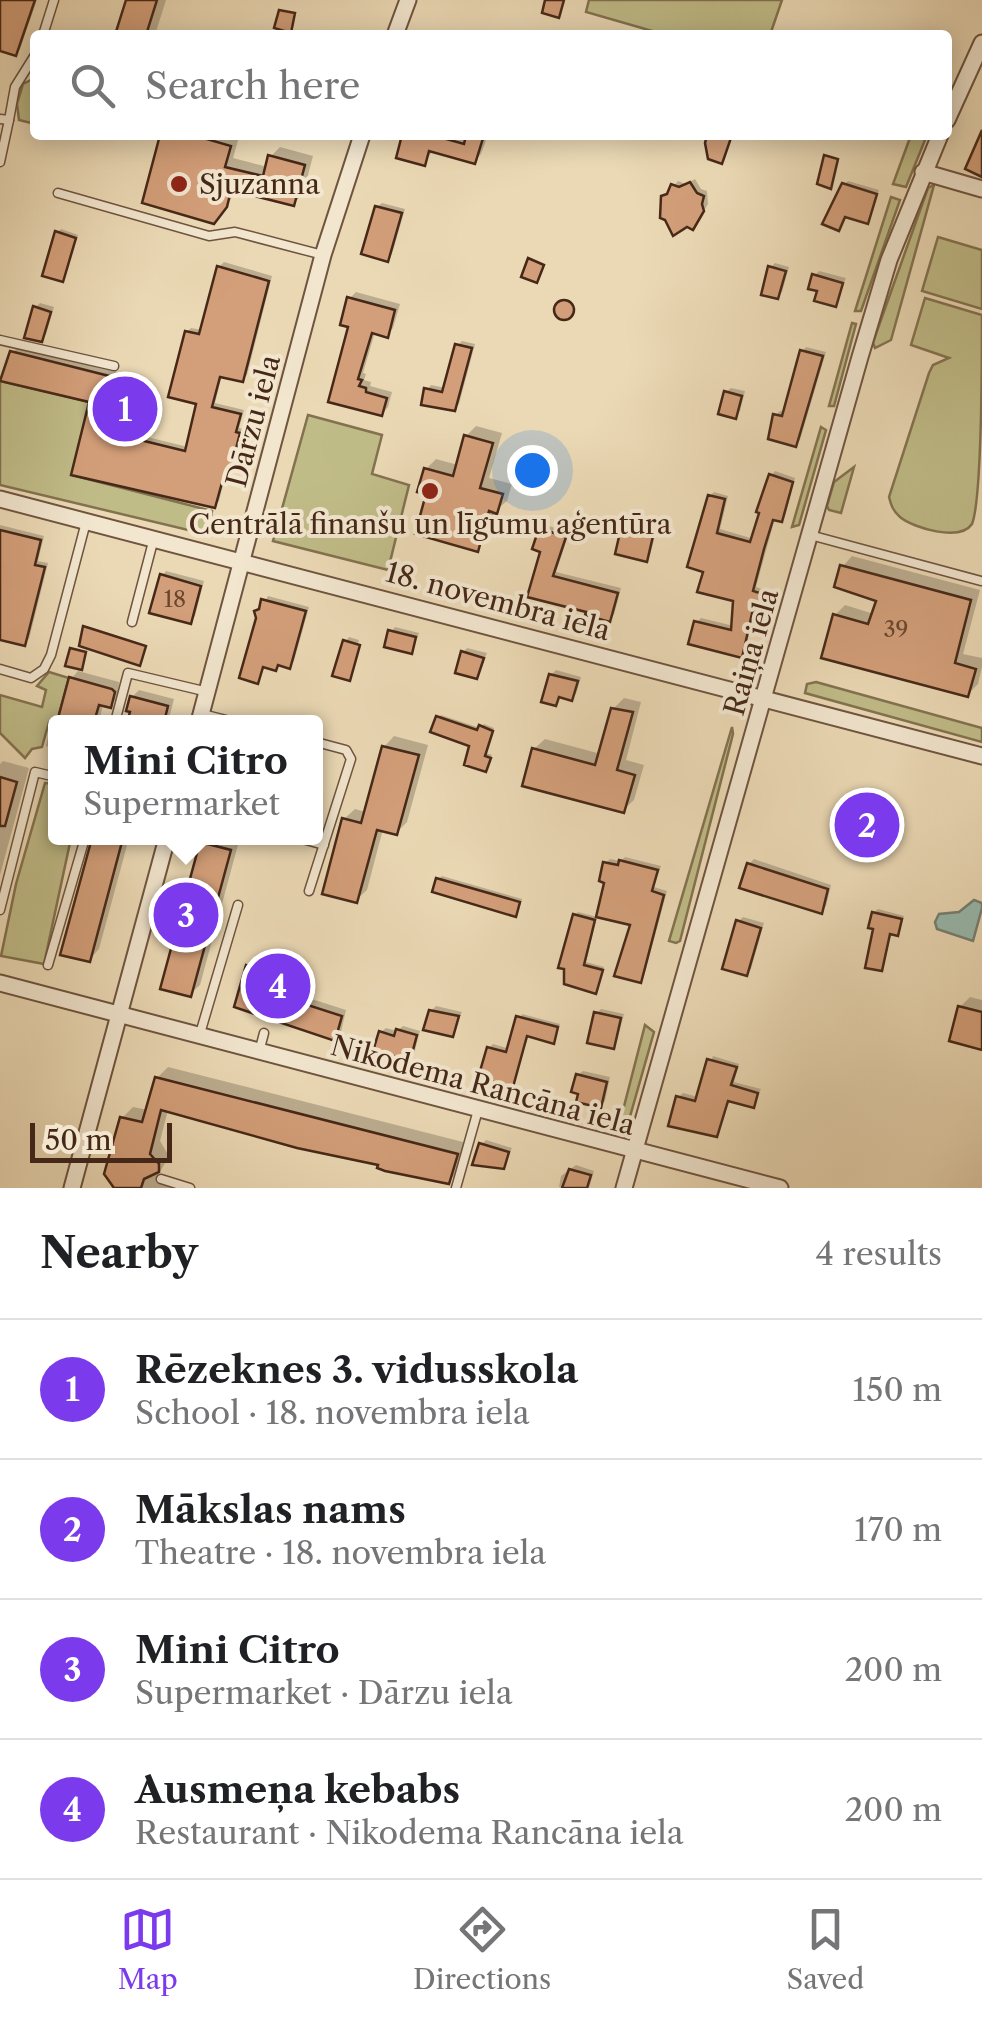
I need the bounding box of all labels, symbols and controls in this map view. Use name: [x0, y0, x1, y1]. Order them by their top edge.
search box: [30, 30, 952, 140]
icon: search: [65, 58, 120, 113]
text: Search here: [145, 62, 360, 109]
place label: Sjuzanna: [199, 167, 320, 201]
marker: Sjuzanna: [168, 173, 190, 195]
street label: Dārzu iela: [219, 351, 287, 491]
pin: 1: [92, 372, 158, 446]
your location: [507, 445, 558, 496]
marker: Centrālā finanšu un līgumu aģentūra: [419, 480, 441, 502]
place label: Centrālā finanšu un līgumu aģentūra: [188, 507, 672, 541]
street label: 18. novembra iela: [382, 555, 614, 647]
street label: Raiņa iela: [717, 584, 785, 719]
house number: 18: [164, 586, 186, 613]
house number: 39: [883, 616, 909, 643]
popup: [48, 715, 323, 845]
text: Mini Citro: [83, 737, 288, 784]
text: Supermarket: [83, 784, 280, 823]
pin: 2: [834, 788, 900, 862]
pin: 3: [154, 878, 218, 952]
pin: 4: [246, 948, 310, 1024]
street label: Nikodema Rancāna iela: [327, 1028, 639, 1142]
scale bar: [30, 1118, 172, 1162]
text: 50 m: [45, 1123, 112, 1157]
text: Nearby: [40, 1227, 198, 1279]
text: 4 results: [816, 1234, 942, 1273]
text: Rēzeknes 3. vidusskola: [135, 1346, 578, 1393]
text: 1: [65, 1370, 80, 1409]
text: 150 m: [853, 1370, 942, 1409]
text: School · 18. novembra iela: [135, 1393, 530, 1432]
text: Mākslas nams: [135, 1486, 406, 1533]
text: 2: [63, 1510, 82, 1549]
text: 170 m: [854, 1510, 942, 1549]
text: Theatre · 18. novembra iela: [135, 1533, 546, 1572]
text: Mini Citro: [135, 1626, 340, 1673]
text: 3: [63, 1650, 82, 1689]
text: 200 m: [845, 1650, 942, 1689]
text: Supermarket · Dārzu iela: [135, 1673, 513, 1712]
text: Ausmeņa kebabs: [135, 1766, 460, 1813]
text: 4: [63, 1790, 82, 1829]
text: 200 m: [845, 1790, 942, 1829]
text: Restaurant · Nikodema Rancāna iela: [135, 1813, 684, 1852]
tab: Map: [118, 1902, 178, 1996]
tab: Directions: [413, 1902, 551, 1996]
tab: Saved: [787, 1902, 864, 1996]

